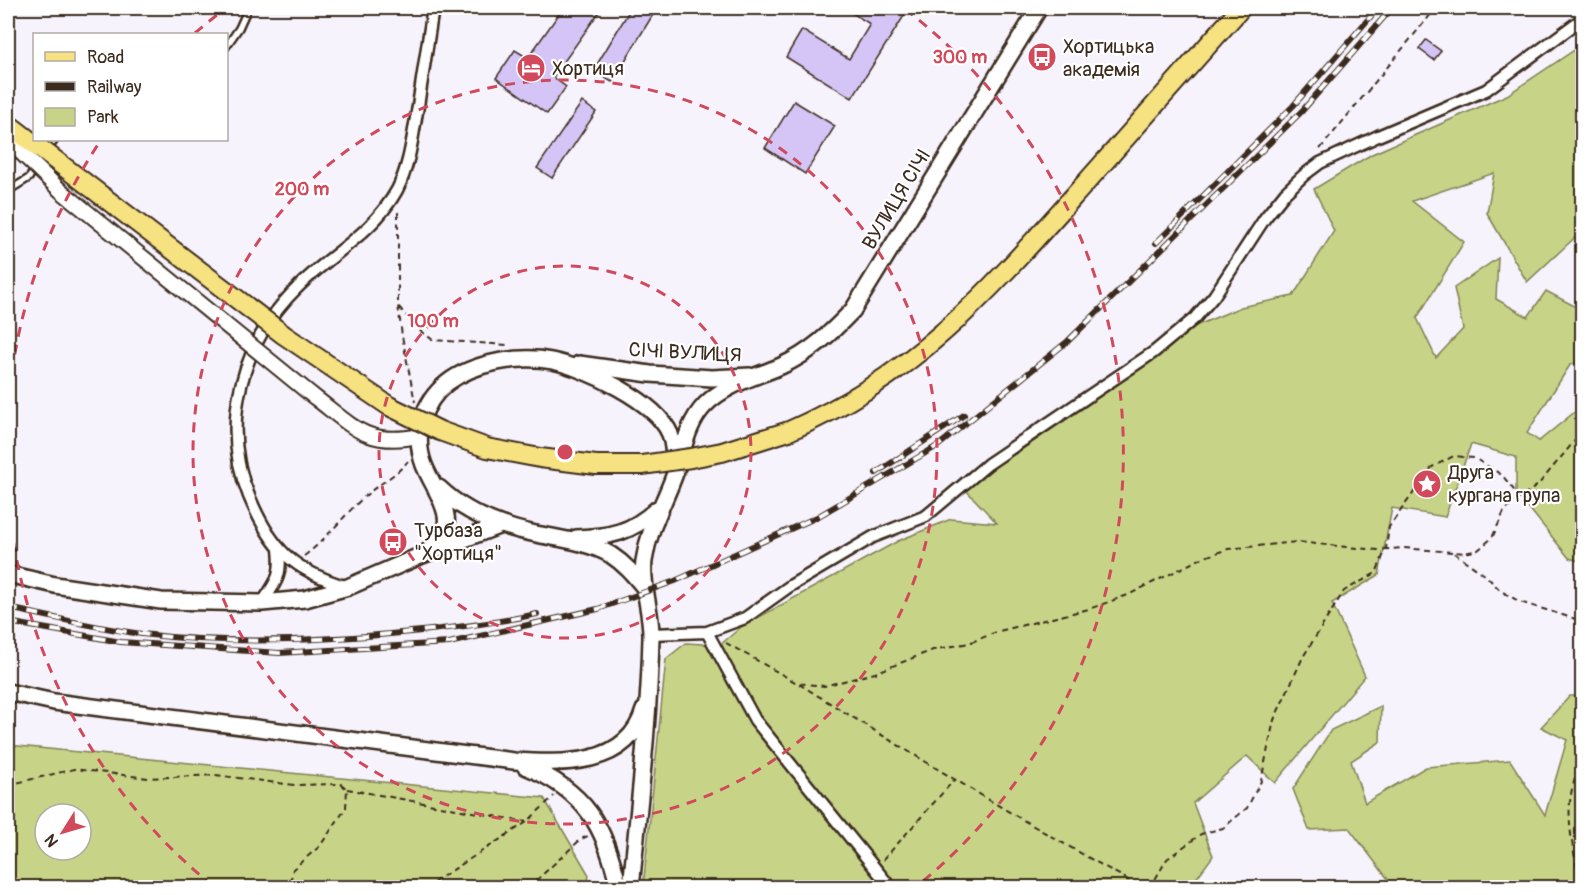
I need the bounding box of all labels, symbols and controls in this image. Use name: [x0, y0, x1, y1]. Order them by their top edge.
legend: [33, 33, 228, 141]
place label: Хортицька академія: [1063, 34, 1154, 82]
bus stop icon: Хортицька академія: [1026, 41, 1058, 73]
text: Road: [87, 46, 124, 69]
text: 300 m: [933, 46, 987, 69]
hotel icon: Хортиця: [515, 52, 547, 84]
place label: Хортиця: [552, 56, 624, 81]
text: Railway: [87, 76, 142, 99]
text: Park: [87, 106, 119, 129]
street label: ВУЛИЦЯ СІЧІ: [857, 144, 936, 254]
text: 200 m: [275, 178, 329, 201]
text: 100 m: [407, 310, 459, 333]
street label: СІЧІ ВУЛИЦЯ: [628, 337, 742, 368]
centre of rings: [555, 442, 575, 462]
place label: Друга кургана група: [1447, 460, 1560, 508]
place icon: Друга кургана група: [1411, 468, 1443, 500]
place label: Турбаза "Хортиця": [414, 518, 502, 566]
bus stop icon: Турбаза "Хортиця": [377, 526, 409, 558]
north arrow: [33, 802, 93, 862]
text: N: [40, 830, 63, 851]

